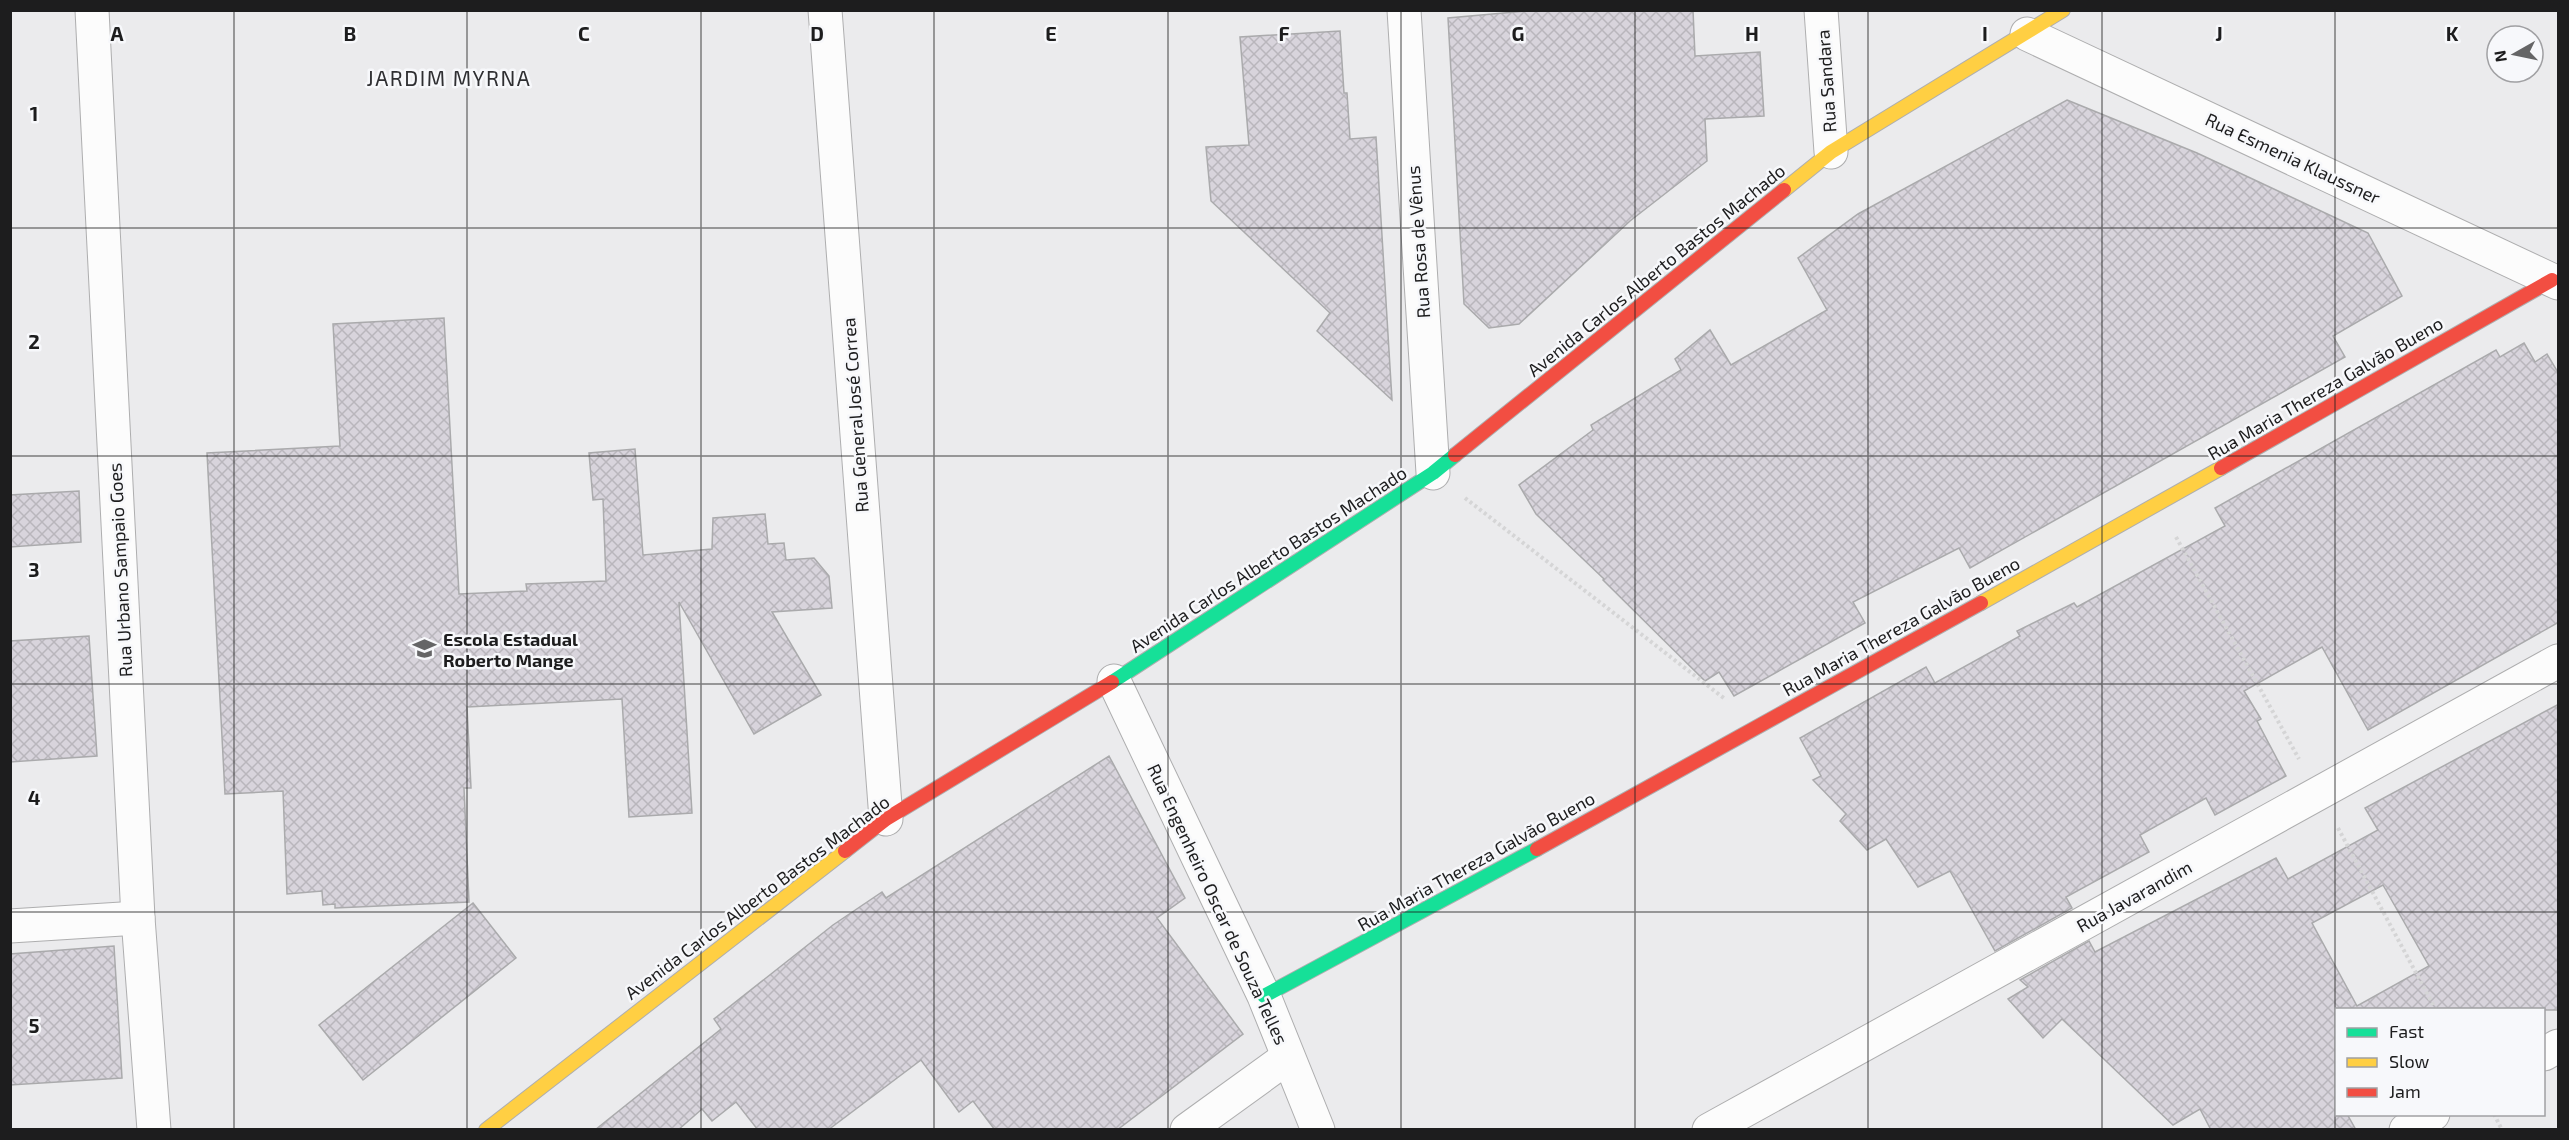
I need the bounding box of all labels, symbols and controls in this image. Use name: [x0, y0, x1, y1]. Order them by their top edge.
text: A: [110, 21, 124, 45]
text: B: [344, 21, 356, 45]
text: C: [578, 21, 590, 45]
text: D: [810, 21, 824, 45]
text: E: [1045, 21, 1057, 45]
text: F: [1278, 21, 1290, 45]
text: G: [1512, 21, 1524, 45]
text: H: [1745, 21, 1759, 45]
text: I: [1982, 21, 1988, 45]
text: J: [2215, 21, 2223, 45]
text: K: [2446, 21, 2459, 45]
north arrow: [2485, 24, 2545, 84]
street label: Rua Sandara: [1811, 29, 1841, 133]
text: N: [2489, 49, 2510, 64]
district label: JARDIM MYRNA: [367, 65, 531, 90]
text: 1: [30, 101, 38, 125]
street label: Rua Esmenia Klaussner: [2202, 108, 2384, 208]
street label: Avenida Carlos Alberto Bastos Machado: [1523, 159, 1789, 381]
street label: Rua Rosa de Vênus: [1402, 165, 1434, 319]
street label: Rua Maria Thereza Galvão Bueno: [2203, 311, 2447, 465]
street label: Rua General José Correa: [837, 317, 873, 513]
text: 2: [28, 329, 40, 353]
street label: Avenida Carlos Alberto Bastos Machado: [1126, 461, 1410, 657]
street label: Rua Urbano Sampaio Goes: [103, 462, 137, 678]
street label: Rua Maria Thereza Galvão Bueno: [1779, 551, 2023, 701]
text: 3: [28, 557, 40, 581]
place label: Escola Estadual Roberto Mange: [443, 628, 578, 671]
school or university icon: Escola Estadual Roberto Mange: [412, 636, 438, 662]
street label: Rua Engenheiro Oscar de Souza Telles: [1143, 760, 1293, 1048]
text: 4: [28, 785, 41, 809]
street label: Rua Maria Thereza Galvão Bueno: [1354, 786, 1598, 936]
street label: Avenida Carlos Alberto Bastos Machado: [620, 790, 894, 1004]
street label: Rua Javarandim: [2073, 855, 2195, 937]
legend: [2335, 1008, 2545, 1116]
text: 5: [28, 1013, 40, 1037]
text: Fast: [2389, 1020, 2424, 1042]
text: Slow: [2389, 1050, 2430, 1072]
text: Jam: [2389, 1080, 2421, 1102]

